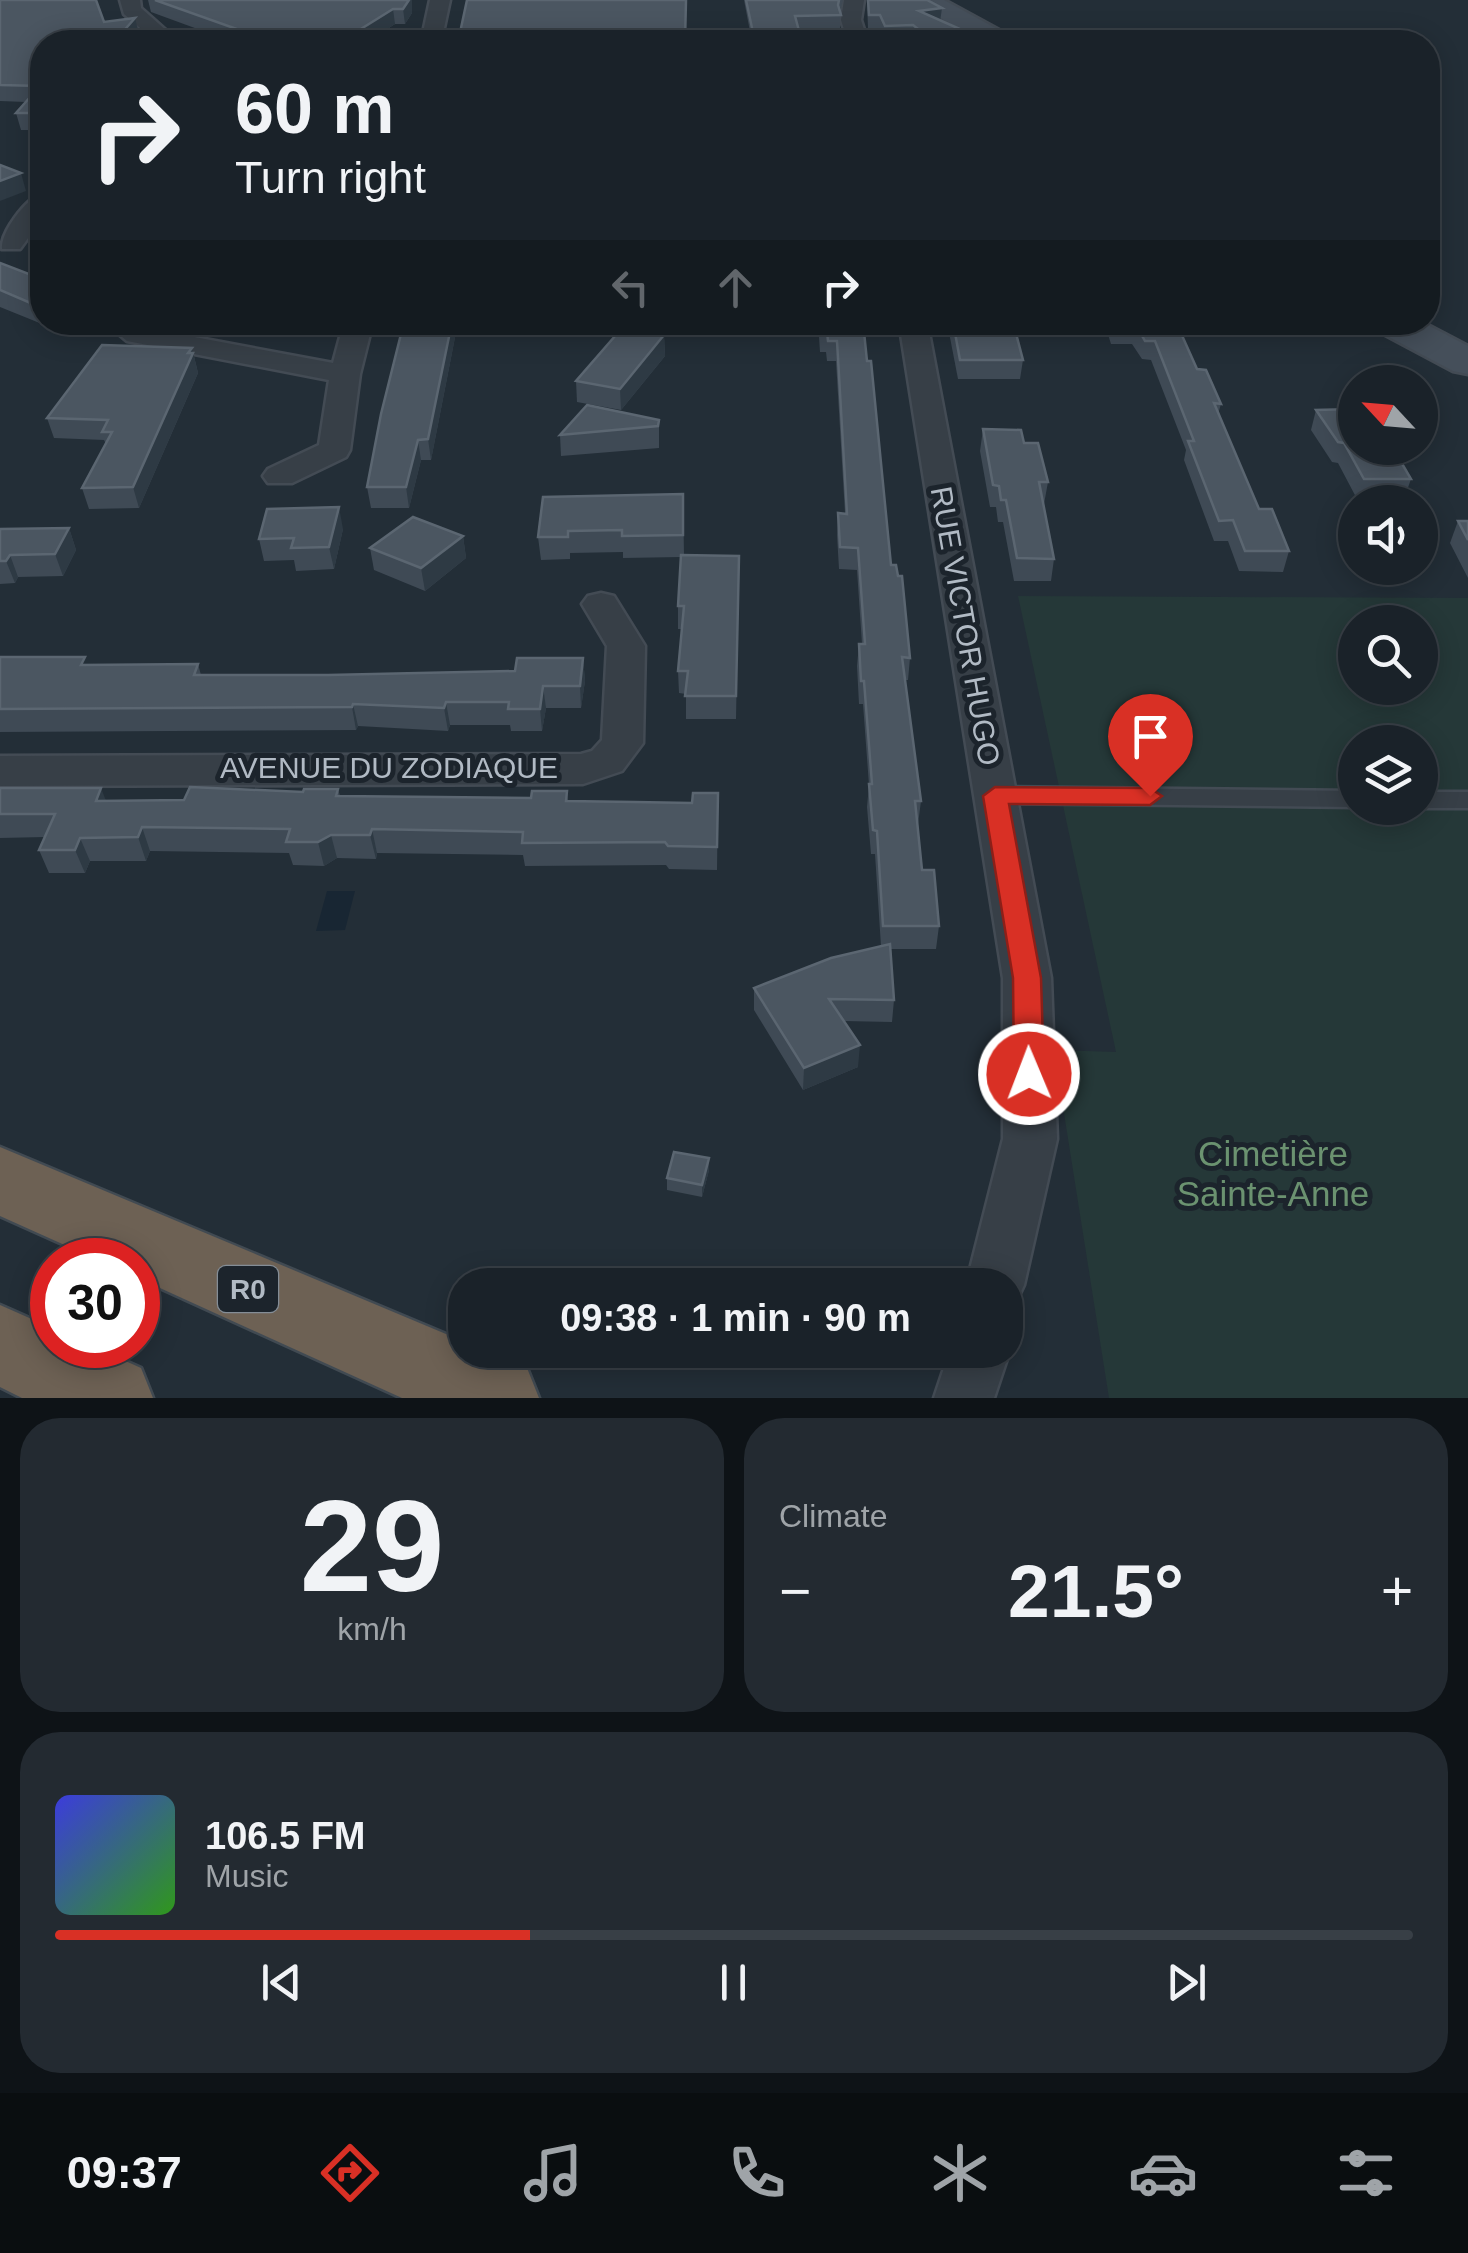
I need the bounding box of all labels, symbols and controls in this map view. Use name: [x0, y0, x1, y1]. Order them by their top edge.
icon: right: [70, 70, 200, 200]
text: 60 m: [235, 70, 395, 148]
text: Turn right: [235, 152, 426, 203]
icon: left: [603, 260, 658, 315]
icon: ahead: [708, 260, 763, 315]
icon: right: [813, 260, 868, 315]
north arrow: [1338, 365, 1438, 465]
map controls: [1338, 365, 1438, 825]
street label: RUE VICTOR HUGO: [925, 484, 1006, 768]
button: sound: [1338, 485, 1438, 585]
button: search: [1338, 605, 1438, 705]
pin: [1108, 694, 1193, 797]
icon: arrive: [1123, 709, 1178, 764]
button: layers: [1338, 725, 1438, 825]
street label: AVENUE DU ZODIAQUE: [220, 751, 558, 784]
position arrow: [977, 1022, 1081, 1126]
park label: Cimetière Sainte-Anne: [1177, 1134, 1369, 1213]
speed limit sign: 30: [30, 1238, 160, 1368]
road number: R0: [218, 1266, 278, 1312]
text: 09:38 · 1 min · 90 m: [560, 1297, 911, 1339]
text: 29: [300, 1473, 444, 1619]
text: Climate: [779, 1498, 887, 1534]
text: 21.5°: [1008, 1549, 1184, 1633]
text: −: [779, 1560, 811, 1622]
text: +: [1381, 1560, 1413, 1622]
text: km/h: [337, 1611, 407, 1647]
text: 106.5 FM: [205, 1815, 366, 1857]
text: Music: [205, 1858, 289, 1894]
icon: previous: [254, 1955, 309, 2010]
icon: pause: [706, 1955, 761, 2010]
icon: next: [1159, 1955, 1214, 2010]
icon: directions: [315, 2138, 385, 2208]
icon: music: [518, 2138, 588, 2208]
icon: phone: [722, 2138, 792, 2208]
icon: climate: [925, 2138, 995, 2208]
icon: car: [1128, 2138, 1198, 2208]
icon: filters: [1331, 2138, 1401, 2208]
text: 09:37: [67, 2147, 182, 2198]

